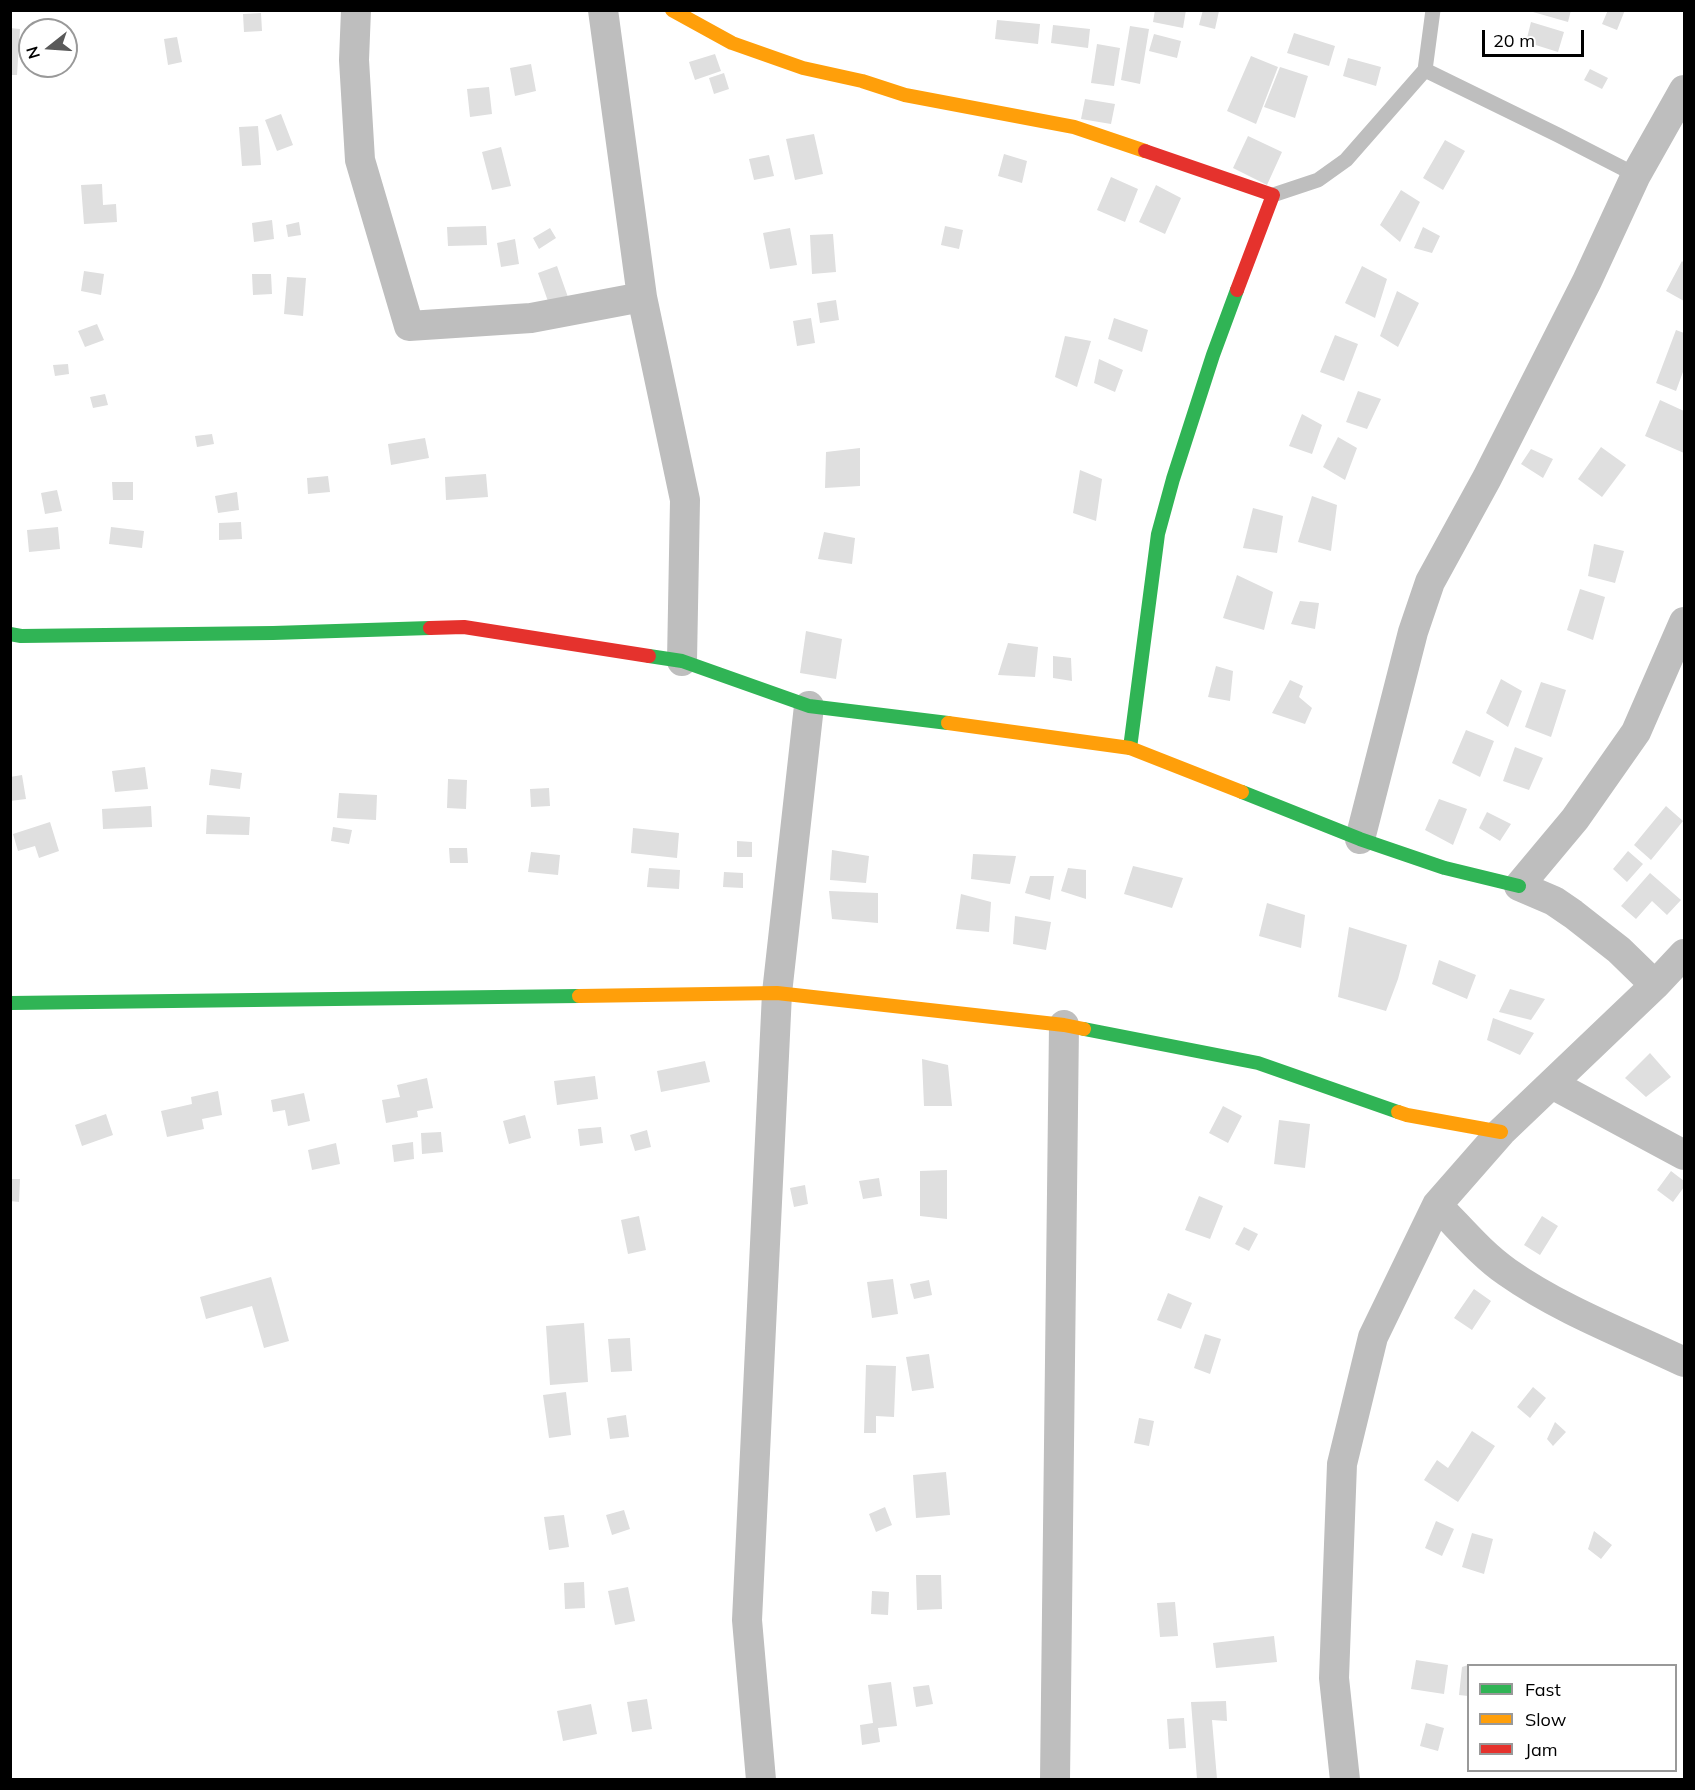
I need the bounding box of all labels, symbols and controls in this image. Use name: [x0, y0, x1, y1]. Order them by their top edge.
north arrow: [18, 18, 78, 78]
scale bar: [1485, 18, 1587, 56]
text: 20 m: [1493, 29, 1535, 52]
text: N: [21, 44, 44, 61]
legend: [1467, 1664, 1677, 1772]
text: Fast: [1525, 1678, 1561, 1701]
text: Slow: [1525, 1708, 1566, 1731]
text: Jam: [1525, 1738, 1558, 1761]

